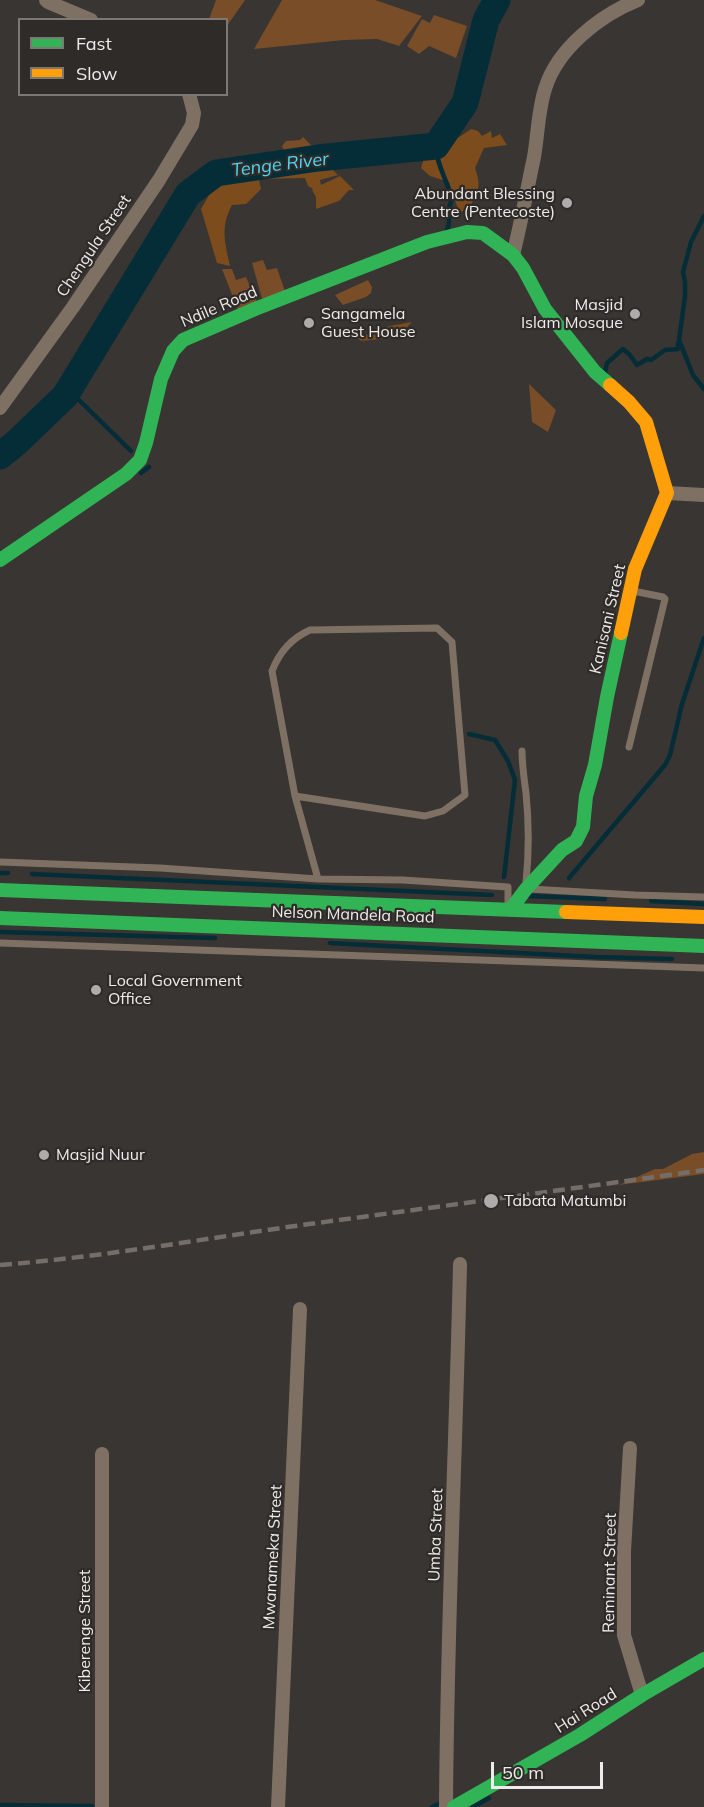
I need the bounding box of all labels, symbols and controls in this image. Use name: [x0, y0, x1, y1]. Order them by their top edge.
legend: [18, 18, 228, 96]
text: Fast: [76, 32, 112, 55]
text: Slow: [76, 62, 117, 85]
water label: Tenge River: [230, 148, 330, 182]
place label: Abundant Blessing Centre (Pentecoste): [411, 184, 555, 222]
street label: Chengula Street: [53, 191, 135, 301]
marker: Abundant Blessing Centre (Pentecoste): [560, 196, 574, 210]
street label: Ndile Road: [178, 282, 260, 332]
place label: Masjid Islam Mosque: [521, 295, 623, 333]
place label: Sangamela Guest House: [321, 304, 416, 342]
marker: Masjid Islam Mosque: [628, 307, 642, 321]
marker: Sangamela Guest House: [302, 316, 316, 330]
street label: Kanisani Street: [586, 562, 630, 676]
street label: Nelson Mandela Road: [271, 903, 435, 927]
place label: Local Government Office: [108, 971, 242, 1009]
marker: Local Government Office: [89, 983, 103, 997]
place label: Masjid Nuur: [56, 1145, 145, 1165]
marker: Masjid Nuur: [37, 1148, 51, 1162]
place label: Tabata Matumbi: [504, 1191, 626, 1211]
marker: Tabata Matumbi: [482, 1192, 500, 1210]
street label: Mwanameka Street: [260, 1484, 286, 1630]
street label: Umba Street: [425, 1488, 447, 1582]
street label: Reminant Street: [599, 1513, 621, 1633]
street label: Kiberenge Street: [75, 1570, 95, 1692]
street label: Hai Road: [552, 1685, 620, 1737]
scale bar: [494, 1750, 606, 1788]
text: 50 m: [502, 1761, 544, 1784]

